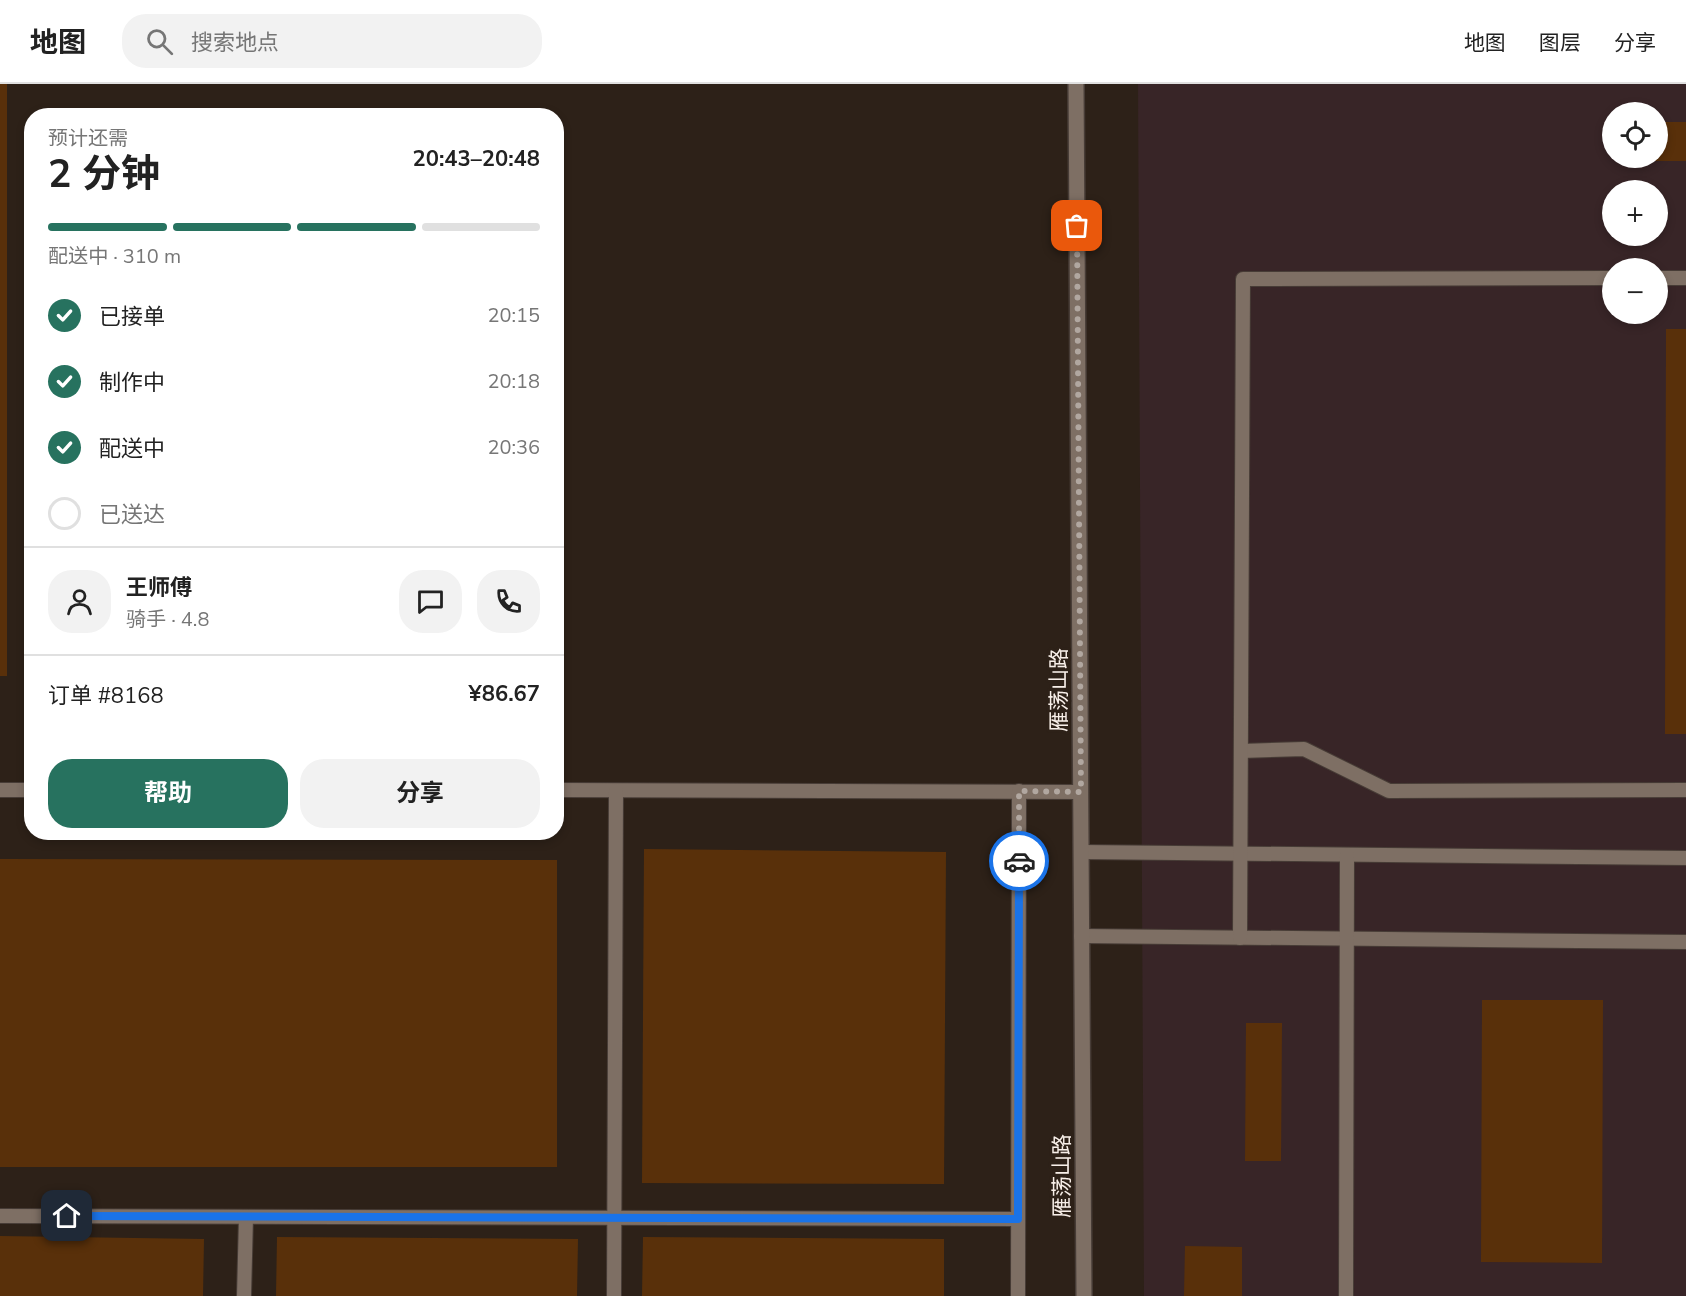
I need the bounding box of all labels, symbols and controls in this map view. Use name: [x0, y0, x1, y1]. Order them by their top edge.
search box: [122, 14, 542, 68]
text: 地图: [30, 24, 86, 62]
icon: search: [143, 25, 176, 58]
text: 搜索地点: [191, 28, 279, 58]
text: 地图: [1464, 29, 1506, 57]
text: 图层: [1539, 29, 1581, 57]
text: 分享: [1614, 29, 1656, 57]
map controls: [1602, 102, 1668, 324]
button: locate: [1602, 102, 1668, 168]
text: 预计还需: [48, 125, 128, 152]
text: 20:43–20:48: [412, 144, 540, 174]
text: 2 分钟: [48, 148, 160, 201]
button: +: [1602, 180, 1668, 246]
pin: [1051, 200, 1102, 251]
icon: bag: [1060, 209, 1093, 242]
text: 配送中 · 310 m: [48, 243, 181, 270]
button: −: [1602, 258, 1668, 324]
icon: check: [48, 299, 81, 332]
text: 已接单: [99, 302, 165, 332]
text: 20:15: [487, 302, 540, 329]
icon: check: [48, 365, 81, 398]
text: 制作中: [99, 368, 165, 398]
text: 20:18: [487, 368, 540, 395]
icon: check: [48, 431, 81, 464]
text: 配送中: [99, 434, 165, 464]
text: 20:36: [487, 434, 540, 461]
text: 已送达: [99, 500, 165, 530]
button: person: [48, 570, 111, 633]
button: chat: [399, 570, 462, 633]
button: phone: [477, 570, 540, 633]
text: 王师傅: [126, 573, 192, 603]
text: 骑手 · 4.8: [126, 606, 209, 633]
street label: 雁荡山路: [1045, 648, 1073, 732]
text: ¥86.67: [469, 679, 540, 709]
text: 订单 #8168: [48, 681, 164, 711]
button: 帮助: [48, 759, 288, 828]
button: 分享: [300, 759, 540, 828]
courier: [989, 831, 1049, 891]
icon: car: [1003, 845, 1036, 878]
street label: 雁荡山路: [1048, 1134, 1076, 1218]
pin: [41, 1190, 92, 1241]
icon: home: [50, 1199, 83, 1232]

